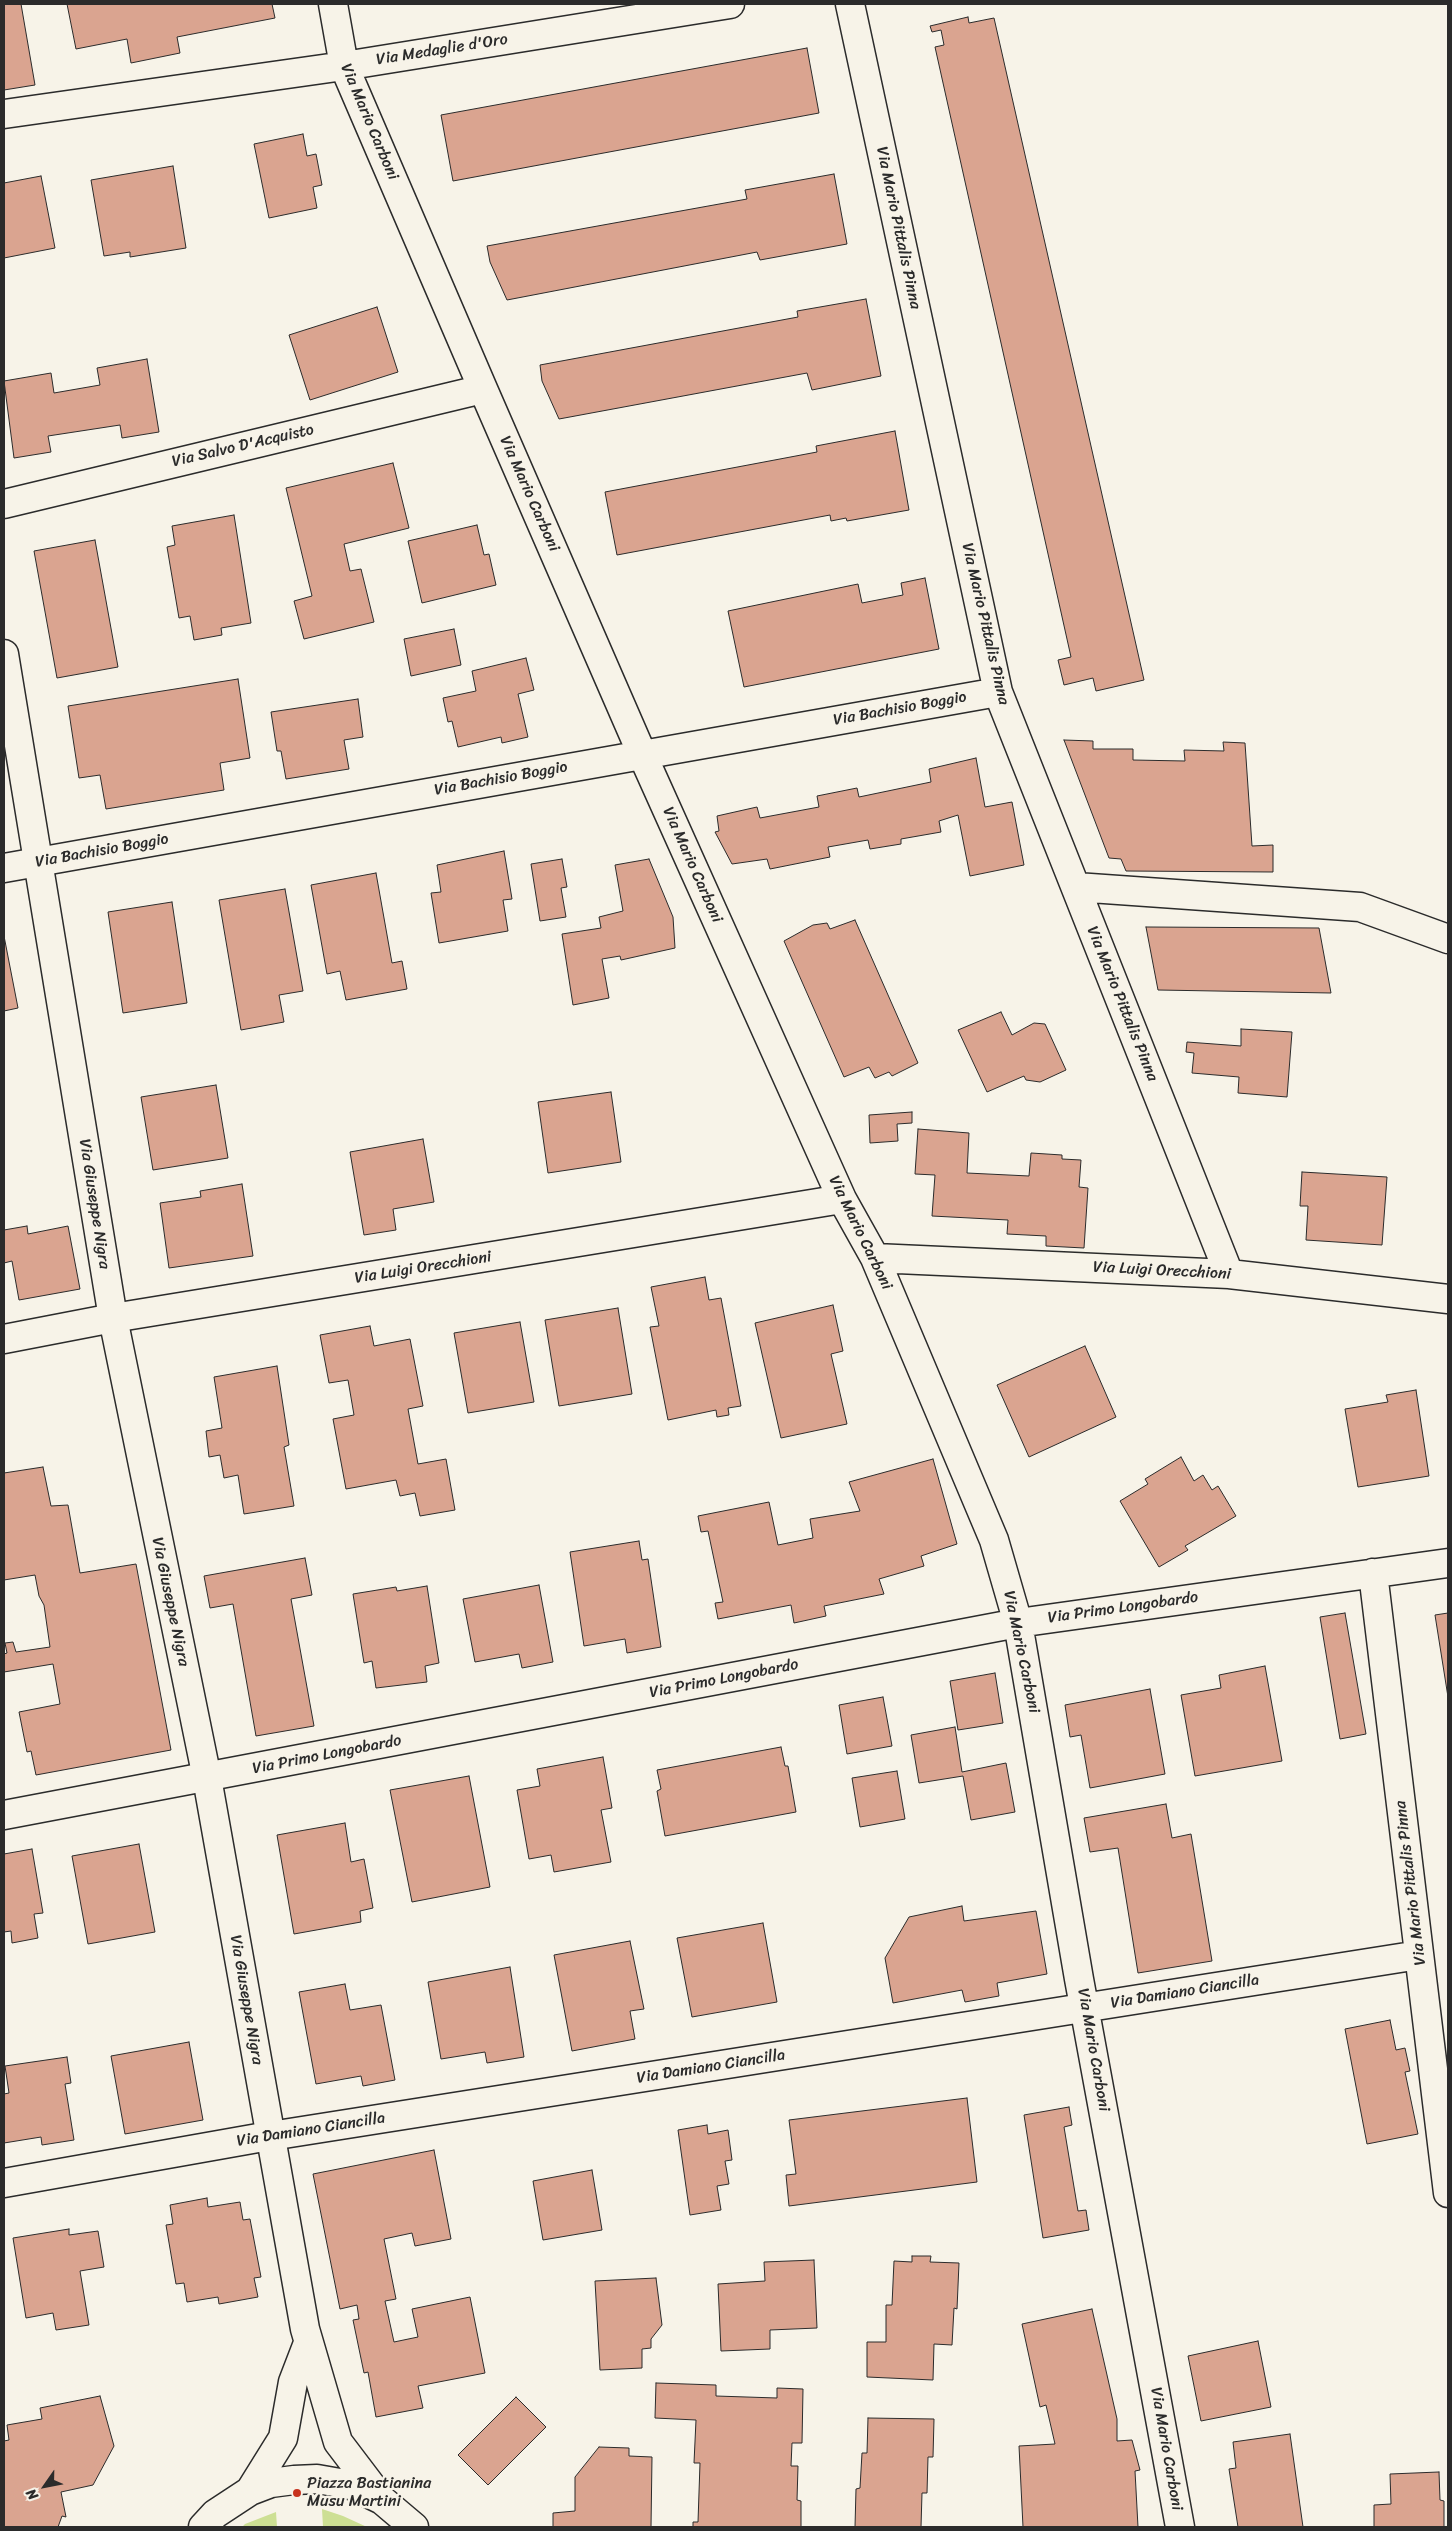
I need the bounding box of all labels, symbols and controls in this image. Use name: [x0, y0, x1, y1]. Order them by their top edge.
street label: Via Medaglie d'Oro: [375, 30, 509, 70]
street label: Via Mario Carboni: [336, 61, 402, 183]
street label: Via Mario Pittalis Pinna: [871, 145, 925, 311]
street label: Via Salvo D'Acquisto: [170, 420, 316, 472]
street label: Via Mario Carboni: [495, 433, 563, 555]
street label: Via Mario Pittalis Pinna: [957, 541, 1013, 707]
street label: Via Bachisio Boggio: [832, 688, 968, 730]
street label: Via Bachisio Boggio: [433, 758, 569, 800]
street label: Via Mario Carboni: [658, 804, 726, 926]
street label: Via Bachisio Boggio: [34, 830, 170, 872]
street label: Via Mario Pittalis Pinna: [1082, 924, 1162, 1084]
street label: Via Giuseppe Nigra: [74, 1138, 114, 1270]
street label: Via Mario Carboni: [824, 1173, 896, 1293]
street label: Via Luigi Orecchioni: [353, 1248, 493, 1288]
street label: Via Luigi Orecchioni: [1093, 1258, 1231, 1284]
street label: Via Giuseppe Nigra: [147, 1536, 193, 1668]
street label: Via Primo Longobardo: [1047, 1588, 1199, 1628]
street label: Via Mario Carboni: [999, 1589, 1043, 1715]
street label: Via Primo Longobardo: [648, 1655, 800, 1703]
street label: Via Primo Longobardo: [251, 1731, 403, 1779]
street label: Via Mario Pittalis Pinna: [1391, 1800, 1431, 1966]
street label: Via Giuseppe Nigra: [225, 1934, 267, 2066]
street label: Via Damiano Ciancilla: [1109, 1971, 1261, 2013]
street label: Via Mario Carboni: [1073, 1987, 1113, 2113]
street label: Via Damiano Ciancilla: [635, 2046, 787, 2088]
street label: Via Damiano Ciancilla: [235, 2109, 387, 2151]
street label: Via Mario Carboni: [1146, 2386, 1186, 2512]
north arrow: [20, 2461, 70, 2511]
place label: Piazza Bastianina Musu Martini: [307, 2474, 431, 2512]
text: N: [19, 2484, 45, 2505]
marker: Piazza Bastianina Musu Martini: [291, 2487, 303, 2499]

